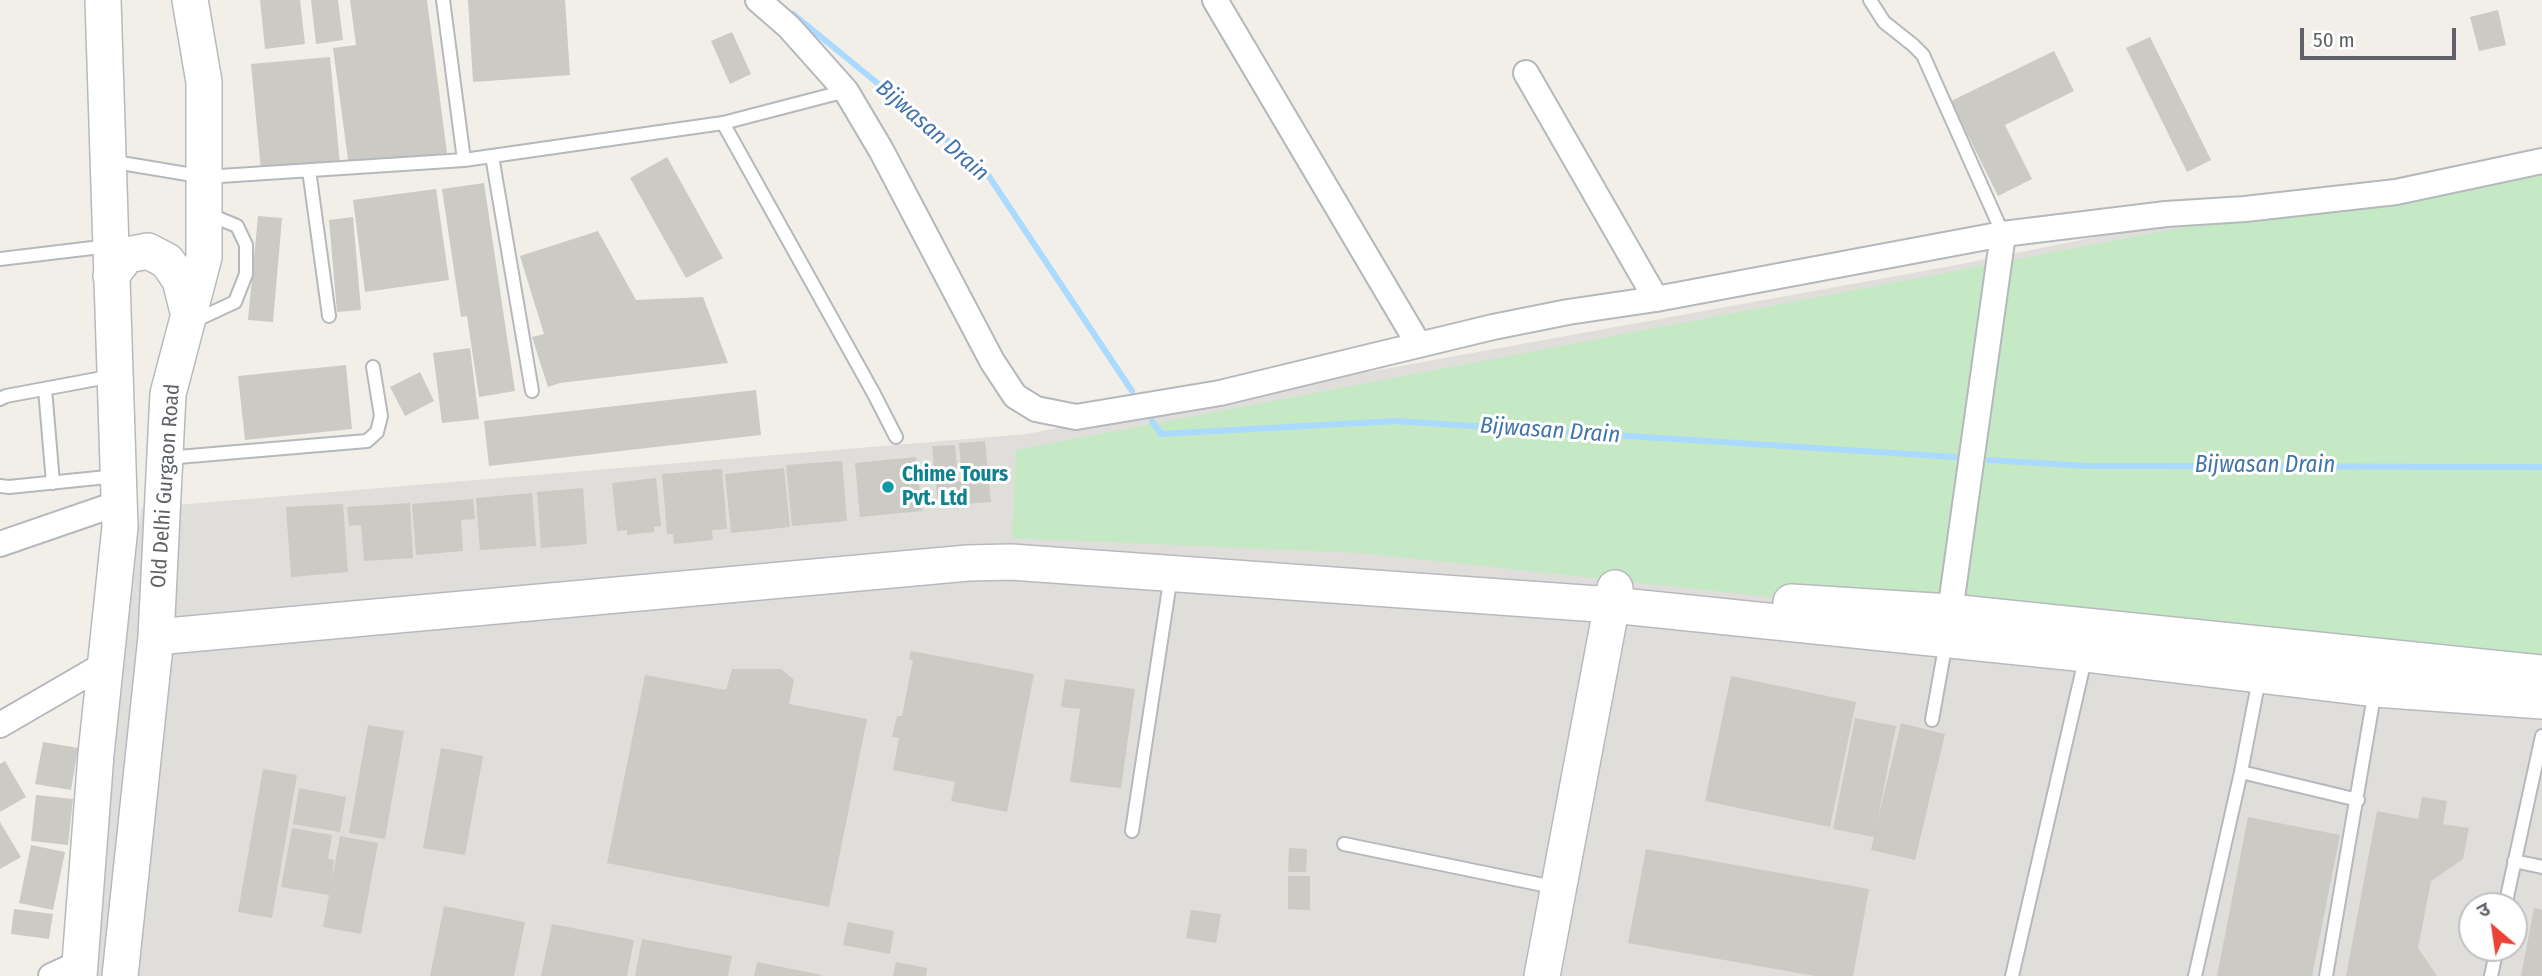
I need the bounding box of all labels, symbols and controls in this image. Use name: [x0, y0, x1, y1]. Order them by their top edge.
scale bar: [2304, 14, 2460, 58]
text: 50 m: [2313, 27, 2355, 53]
water label: Bijwasan Drain: [870, 74, 994, 188]
street label: Old Delhi Gurgaon Road: [146, 383, 186, 589]
water label: Bijwasan Drain: [1479, 412, 1621, 450]
water label: Bijwasan Drain: [2195, 452, 2335, 480]
place label: Chime Tours Pvt. Ltd: [902, 462, 1008, 512]
marker: Chime Tours Pvt. Ltd: [880, 479, 896, 495]
north arrow: [2458, 892, 2528, 962]
text: उ: [2473, 897, 2494, 923]

